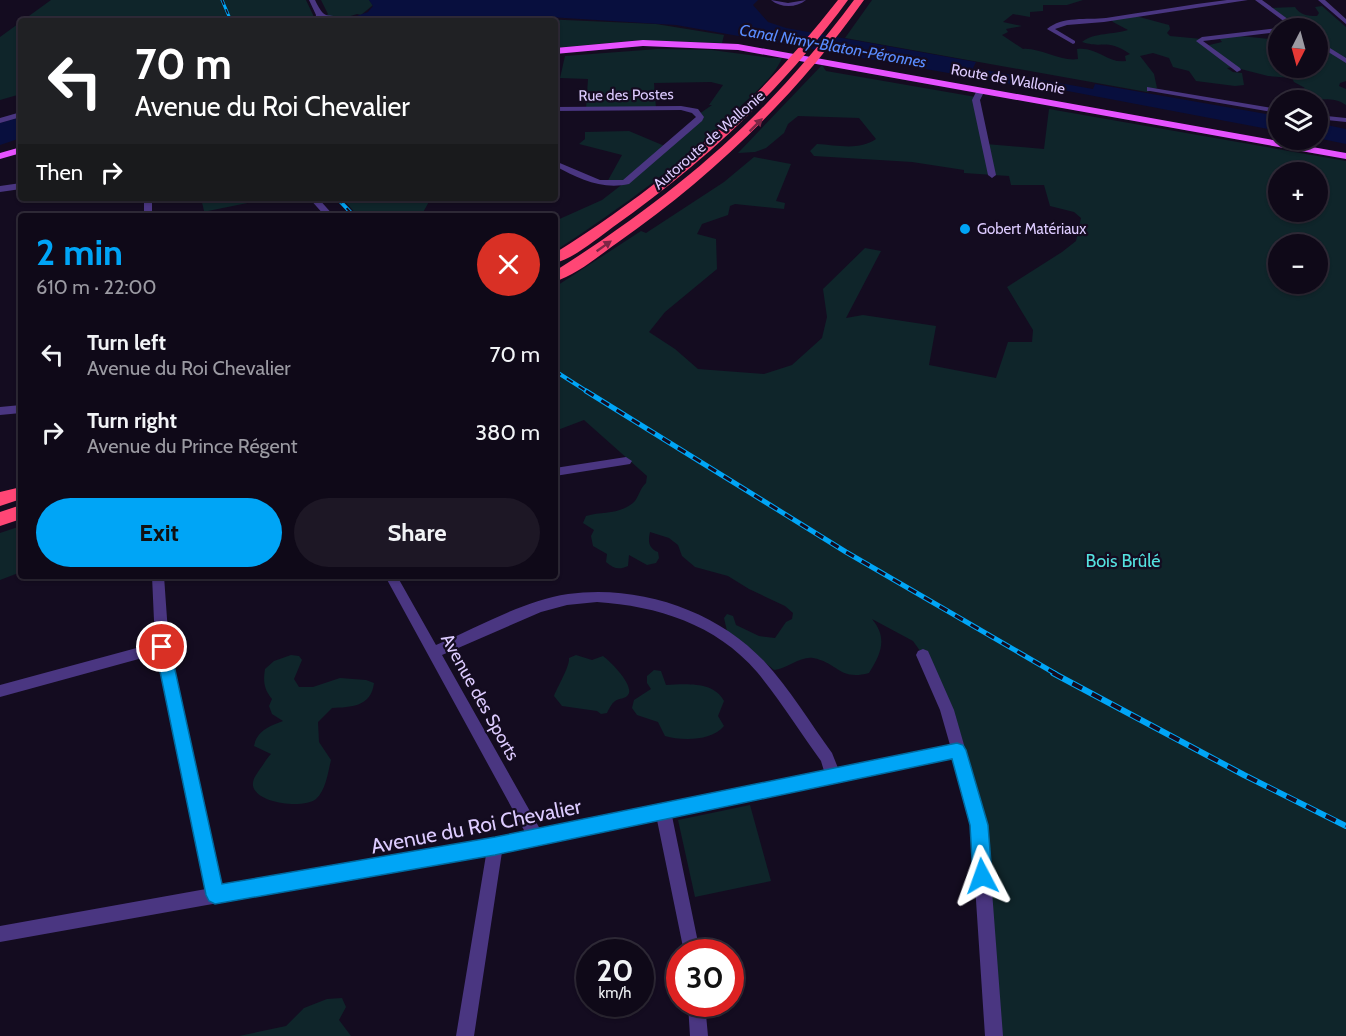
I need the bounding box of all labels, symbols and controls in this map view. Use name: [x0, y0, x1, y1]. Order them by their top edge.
north arrow: [1268, 18, 1328, 78]
map controls: [1268, 18, 1328, 294]
water label: Canal Nimy-Blaton-Péronnes: [738, 20, 928, 72]
text: 70 m: [135, 38, 232, 90]
icon: left: [36, 42, 114, 120]
street label: Route de Wallonie: [950, 60, 1067, 98]
street label: Rue des Postes: [578, 85, 674, 105]
street label: Autoroute de Wallonie: [650, 87, 769, 193]
text: Avenue du Roi Chevalier: [135, 90, 410, 123]
button: layers: [1268, 90, 1328, 150]
one-way arrow: [749, 118, 763, 132]
icon: right: [95, 156, 128, 189]
text: Then: [36, 159, 83, 186]
button: +: [1268, 162, 1328, 222]
place label: Gobert Matériaux: [977, 220, 1086, 238]
marker: Gobert Matériaux: [958, 222, 972, 236]
text: 2 min: [36, 230, 123, 274]
button: close: [477, 233, 540, 296]
button: −: [1268, 234, 1328, 294]
one-way arrow: [596, 240, 612, 252]
text: 610 m · 22:00: [36, 275, 157, 299]
text: Turn left: [87, 329, 166, 356]
icon: left: [36, 338, 69, 371]
text: 70 m: [490, 341, 540, 368]
text: Avenue du Roi Chevalier: [87, 356, 291, 380]
text: Turn right: [87, 407, 177, 434]
icon: right: [36, 416, 69, 449]
text: 380 m: [475, 419, 540, 446]
text: Avenue du Prince Régent: [87, 434, 298, 458]
button: Exit: [36, 498, 282, 567]
button: Share: [294, 498, 540, 567]
park label: Bois Brûlé: [1085, 550, 1161, 572]
pin: [136, 621, 187, 672]
icon: arrive: [145, 630, 178, 663]
street label: Avenue des Sports: [436, 630, 524, 764]
street label: Avenue du Roi Chevalier: [369, 793, 584, 859]
position arrow: [950, 844, 1014, 908]
speed limit sign: 30: [666, 939, 744, 1017]
text: 20: [596, 952, 634, 989]
text: km/h: [599, 984, 631, 1002]

